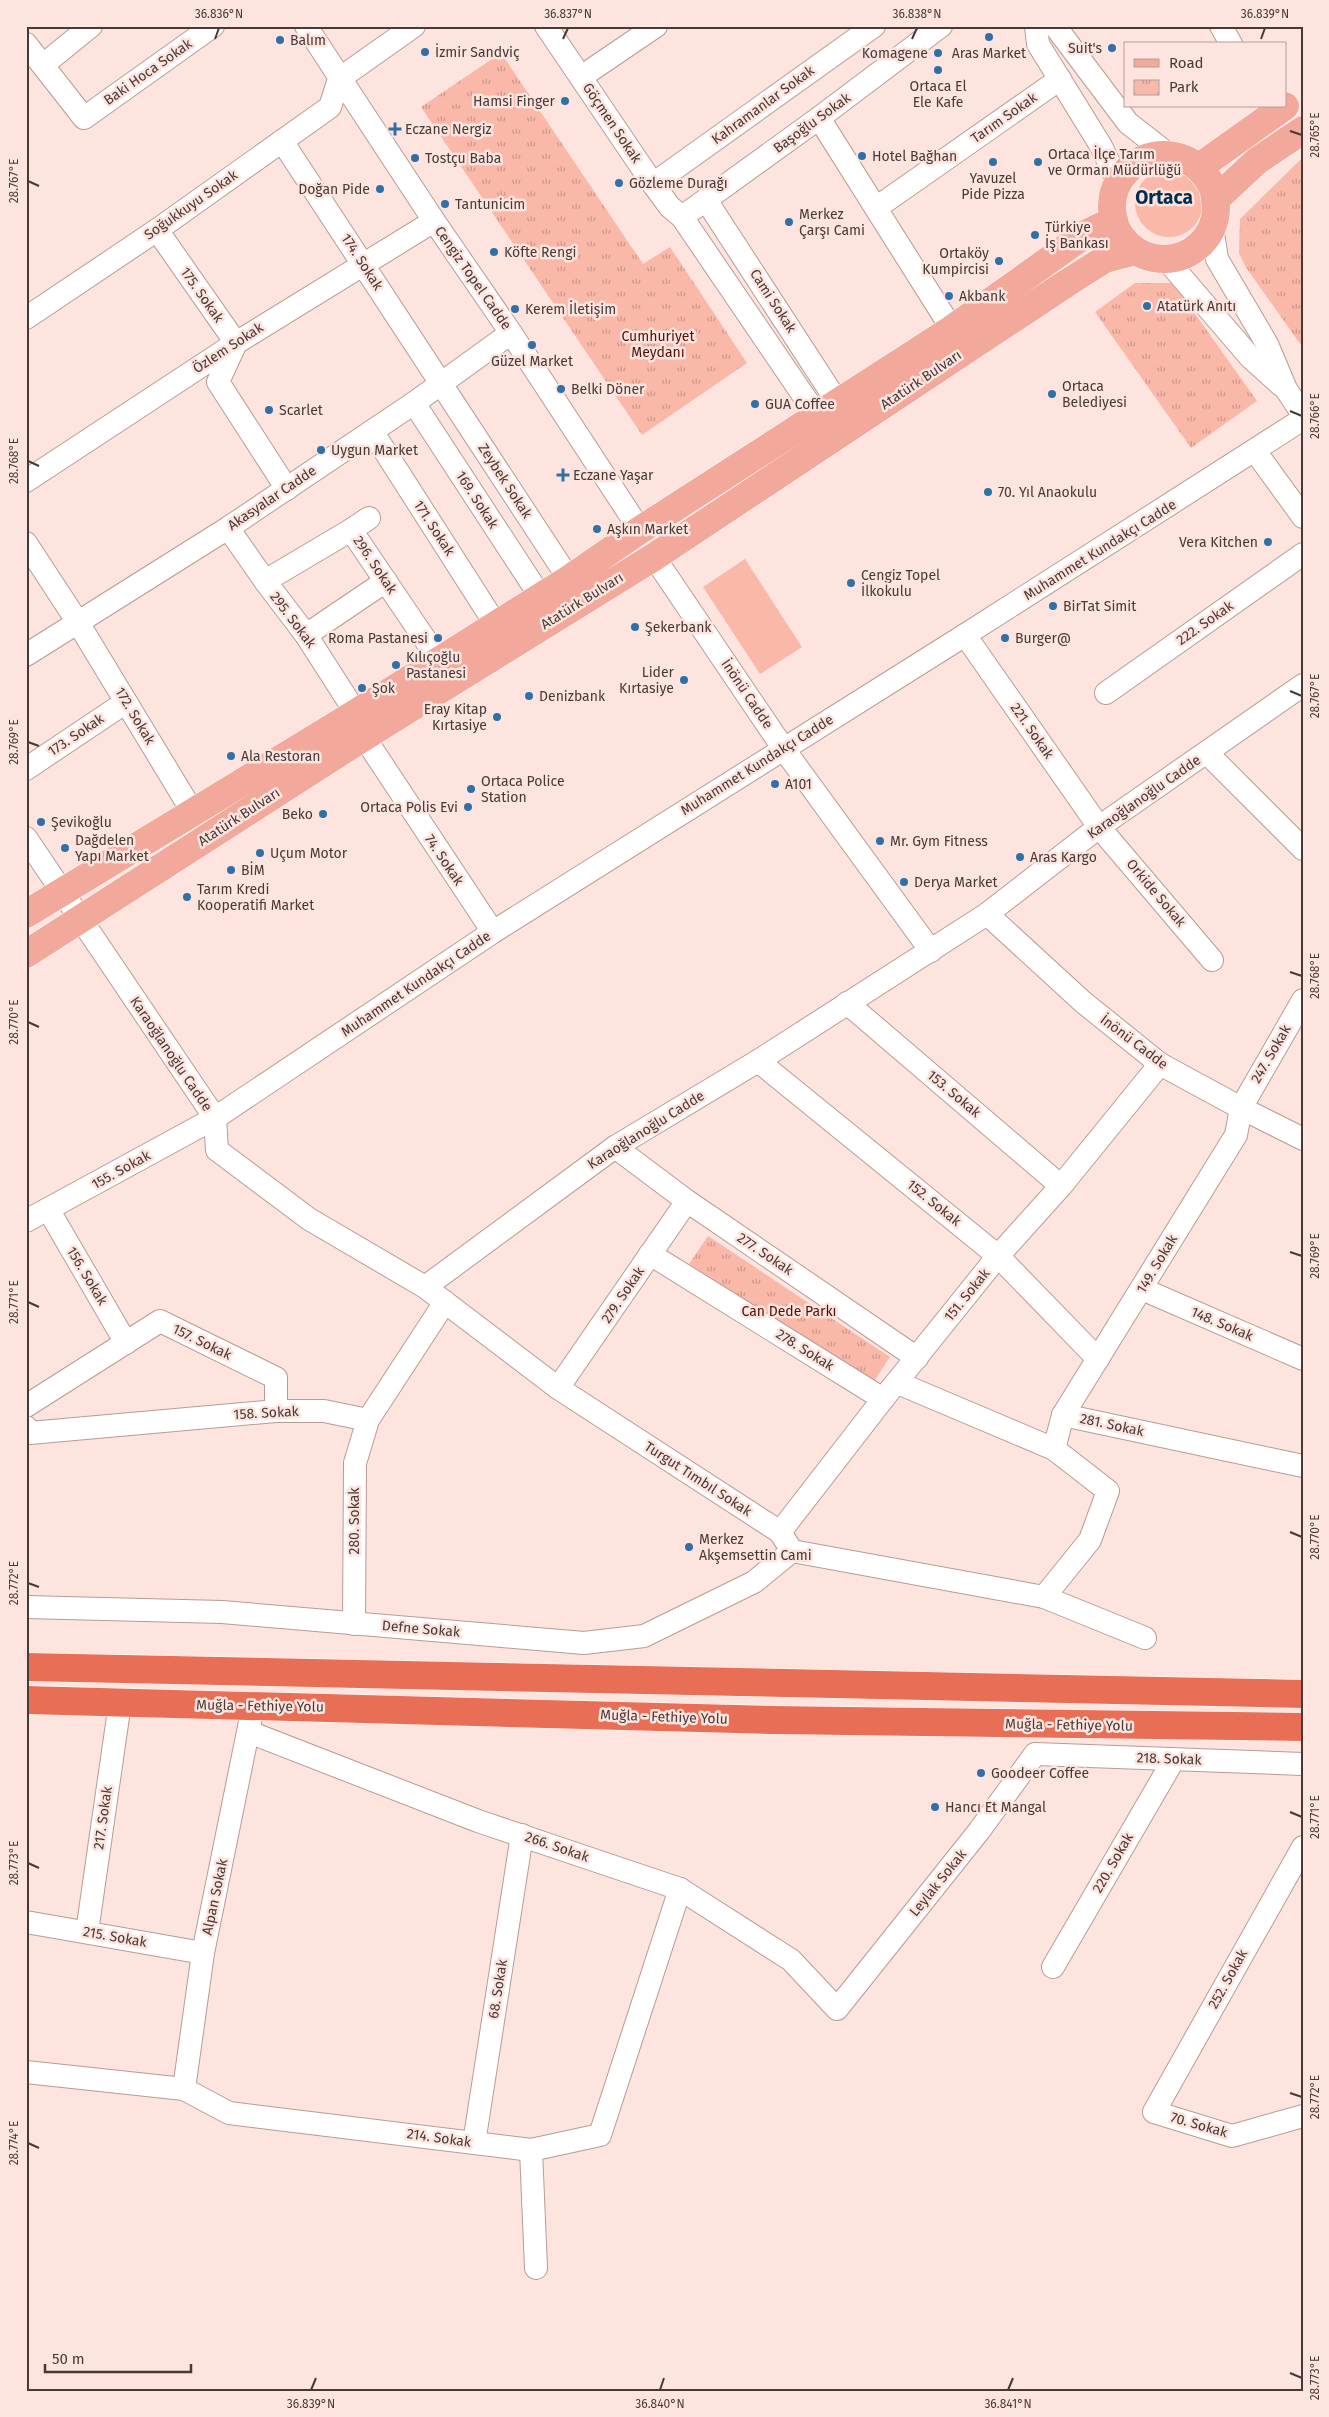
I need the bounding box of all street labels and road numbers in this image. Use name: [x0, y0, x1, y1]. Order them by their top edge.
street label: Baki Hoca Sokak: [100, 35, 196, 109]
street label: Kahramanlar Sokak: [708, 62, 818, 148]
street label: Göçmen Sokak: [579, 80, 645, 167]
street label: Başoğlu Sokak: [770, 89, 855, 157]
street label: Tarım Sokak: [968, 89, 1041, 147]
street label: Soğukkuyu Sokak: [141, 166, 242, 243]
street label: Cengiz Topel Cadde: [431, 223, 515, 333]
street label: 174. Sokak: [337, 231, 387, 294]
street label: 175. Sokak: [177, 264, 228, 327]
street label: Cami Sokak: [746, 266, 800, 337]
street label: Özlem Sokak: [189, 318, 267, 377]
street label: Atatürk Bulvarı: [877, 347, 965, 413]
street label: Zeybek Sokak: [474, 440, 536, 522]
street label: Akasyalar Cadde: [224, 462, 320, 534]
street label: 169. Sokak: [452, 468, 502, 533]
street label: Muhammet Kundakçı Cadde: [1021, 496, 1179, 604]
street label: 171. Sokak: [410, 497, 459, 560]
street label: 296. Sokak: [349, 533, 401, 598]
street label: Atatürk Bulvarı: [537, 569, 627, 633]
street label: 295. Sokak: [266, 589, 320, 652]
street label: 222. Sokak: [1173, 597, 1237, 649]
street label: İnönü Cadde: [718, 655, 777, 732]
street label: 172. Sokak: [111, 684, 159, 748]
street label: 221. Sokak: [1007, 700, 1058, 763]
street label: 173. Sokak: [45, 710, 108, 760]
street label: Muhammet Kundakçı Cadde: [678, 711, 836, 819]
street label: Karaoğlanoğlu Cadde: [1084, 751, 1204, 843]
street label: Atatürk Bulvarı: [195, 784, 283, 850]
street label: 74. Sokak: [421, 831, 468, 889]
street label: Orkide Sokak: [1123, 856, 1190, 931]
street label: Muhammet Kundakçı Cadde: [338, 928, 494, 1040]
street label: Karaoğlanoğlu Cadde: [126, 993, 216, 1115]
street label: İnönü Cadde: [1097, 1010, 1172, 1073]
street label: 247. Sokak: [1248, 1021, 1295, 1086]
street label: 153. Sokak: [924, 1067, 985, 1122]
street label: Karaoğlanoğlu Cadde: [584, 1087, 708, 1173]
street label: 155. Sokak: [89, 1146, 154, 1193]
street label: 152. Sokak: [904, 1176, 965, 1230]
street label: 277. Sokak: [734, 1229, 797, 1279]
street label: 149. Sokak: [1133, 1231, 1182, 1296]
street label: 156. Sokak: [63, 1244, 111, 1309]
street label: 279. Sokak: [598, 1263, 649, 1327]
street label: 151. Sokak: [941, 1265, 994, 1325]
street label: 148. Sokak: [1188, 1303, 1256, 1345]
street label: 157. Sokak: [170, 1320, 235, 1364]
street label: 278. Sokak: [773, 1326, 838, 1375]
street label: 158. Sokak: [233, 1403, 300, 1423]
street label: 281. Sokak: [1078, 1410, 1146, 1440]
street label: Turgut Tımbıl Sokak: [641, 1438, 756, 1520]
street label: 280. Sokak: [346, 1487, 363, 1555]
street label: Defne Sokak: [381, 1617, 462, 1641]
street label: Muğla - Fethiye Yolu: [196, 1696, 324, 1716]
street label: Muğla - Fethiye Yolu: [600, 1706, 728, 1728]
street label: Muğla - Fethiye Yolu: [1005, 1715, 1133, 1735]
street label: 218. Sokak: [1136, 1749, 1203, 1769]
street label: 217. Sokak: [90, 1785, 116, 1851]
street label: 266. Sokak: [523, 1828, 592, 1866]
street label: 220. Sokak: [1089, 1829, 1137, 1896]
street label: Leylak Sokak: [906, 1845, 971, 1920]
street label: Alpan Sokak: [199, 1857, 232, 1937]
street label: 215. Sokak: [82, 1923, 149, 1951]
street label: 252. Sokak: [1205, 1946, 1252, 2012]
street label: 68. Sokak: [485, 1957, 511, 2020]
street label: 70. Sokak: [1169, 2109, 1230, 2141]
street label: 214. Sokak: [406, 2125, 473, 2151]

